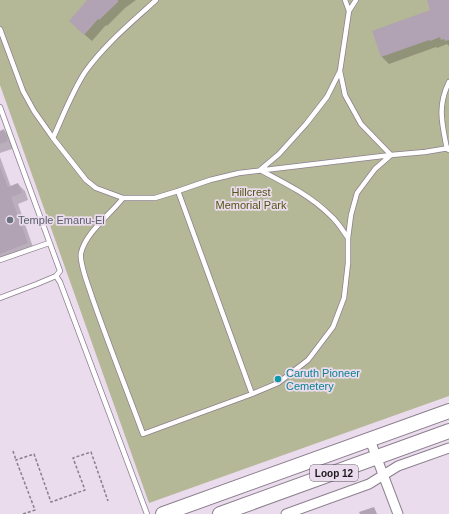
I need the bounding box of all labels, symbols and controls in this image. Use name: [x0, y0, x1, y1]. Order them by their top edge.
park label: Hillcrest Memorial Park: [216, 186, 287, 211]
place label: Temple Emanu-El: [18, 214, 105, 226]
marker: Temple Emanu-El: [5, 215, 15, 225]
place label: Caruth Pioneer Cemetery: [286, 367, 360, 392]
marker: Caruth Pioneer Cemetery: [273, 374, 283, 384]
road number: Loop 12: [310, 465, 358, 481]

